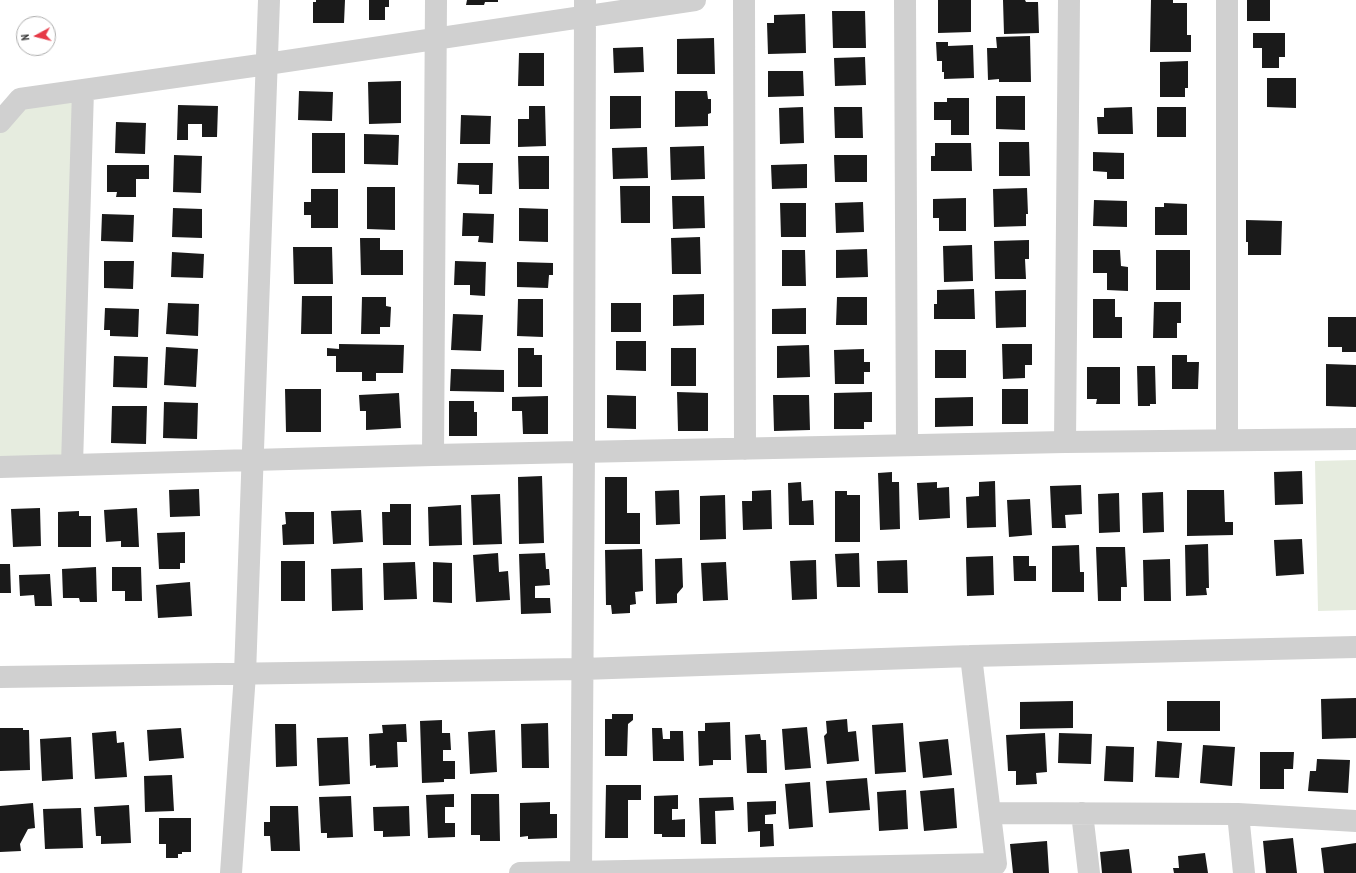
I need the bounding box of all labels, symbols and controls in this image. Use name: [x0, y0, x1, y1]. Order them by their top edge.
north arrow: [16, 16, 56, 56]
text: N: [18, 34, 32, 41]

